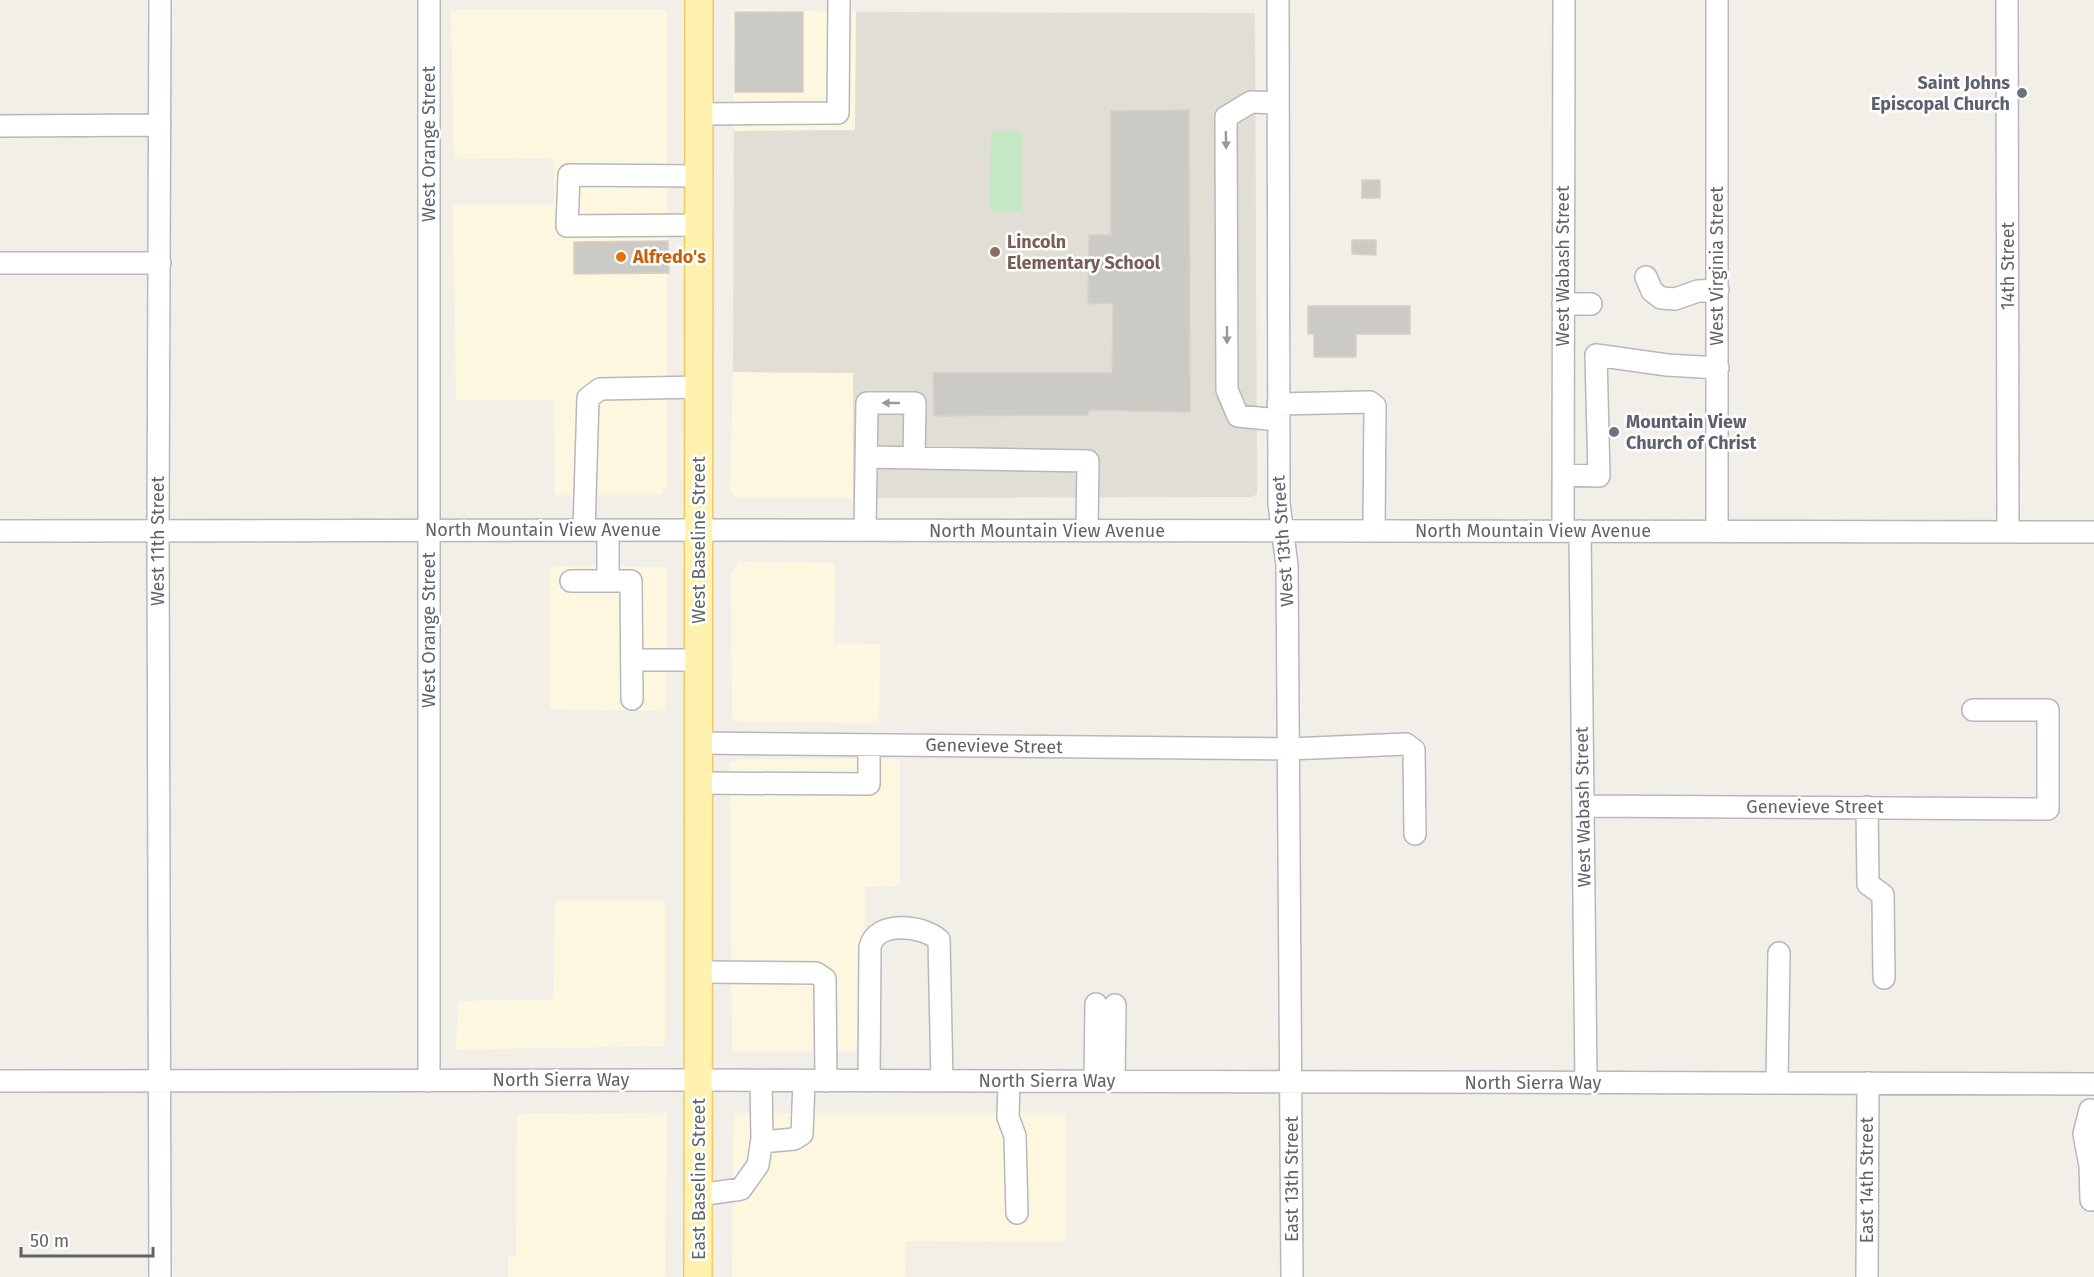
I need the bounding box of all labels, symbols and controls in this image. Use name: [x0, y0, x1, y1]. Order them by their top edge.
street label: West Orange Street: [418, 66, 440, 222]
place label: Saint Johns Episcopal Church: [1871, 72, 2010, 115]
marker: Saint Johns Episcopal Church: [2015, 86, 2029, 100]
one-way arrow: [1221, 130, 1231, 149]
street label: West Wabash Street: [1552, 185, 1574, 346]
street label: West Virginia Street: [1706, 186, 1728, 346]
street label: 14th Street: [1997, 221, 2019, 310]
place label: Lincoln Elementary School: [1007, 231, 1161, 274]
marker: Lincoln Elementary School: [988, 245, 1002, 259]
place label: Alfredo's: [632, 246, 706, 268]
marker: Alfredo's: [614, 250, 628, 264]
one-way arrow: [1222, 325, 1232, 344]
one-way arrow: [881, 398, 900, 408]
place label: Mountain View Church of Christ: [1626, 411, 1758, 454]
marker: Mountain View Church of Christ: [1607, 425, 1621, 439]
street label: West Baseline Street: [688, 456, 710, 624]
street label: West 13th Street: [1267, 474, 1299, 607]
street label: West 11th Street: [147, 475, 169, 606]
street label: North Mountain View Avenue: [425, 519, 661, 541]
street label: North Mountain View Avenue: [929, 520, 1165, 542]
street label: North Mountain View Avenue: [1415, 520, 1651, 542]
street label: West Orange Street: [418, 552, 440, 708]
street label: West Wabash Street: [1571, 726, 1595, 888]
street label: Genevieve Street: [925, 734, 1063, 758]
street label: Genevieve Street: [1746, 796, 1884, 818]
street label: North Sierra Way: [493, 1069, 630, 1091]
street label: North Sierra Way: [979, 1070, 1116, 1092]
street label: North Sierra Way: [1465, 1072, 1602, 1094]
street label: East Baseline Street: [688, 1098, 710, 1260]
street label: East 13th Street: [1281, 1115, 1303, 1242]
street label: East 14th Street: [1856, 1116, 1878, 1243]
scale bar: [21, 1220, 153, 1258]
text: 50 m: [30, 1230, 69, 1252]

